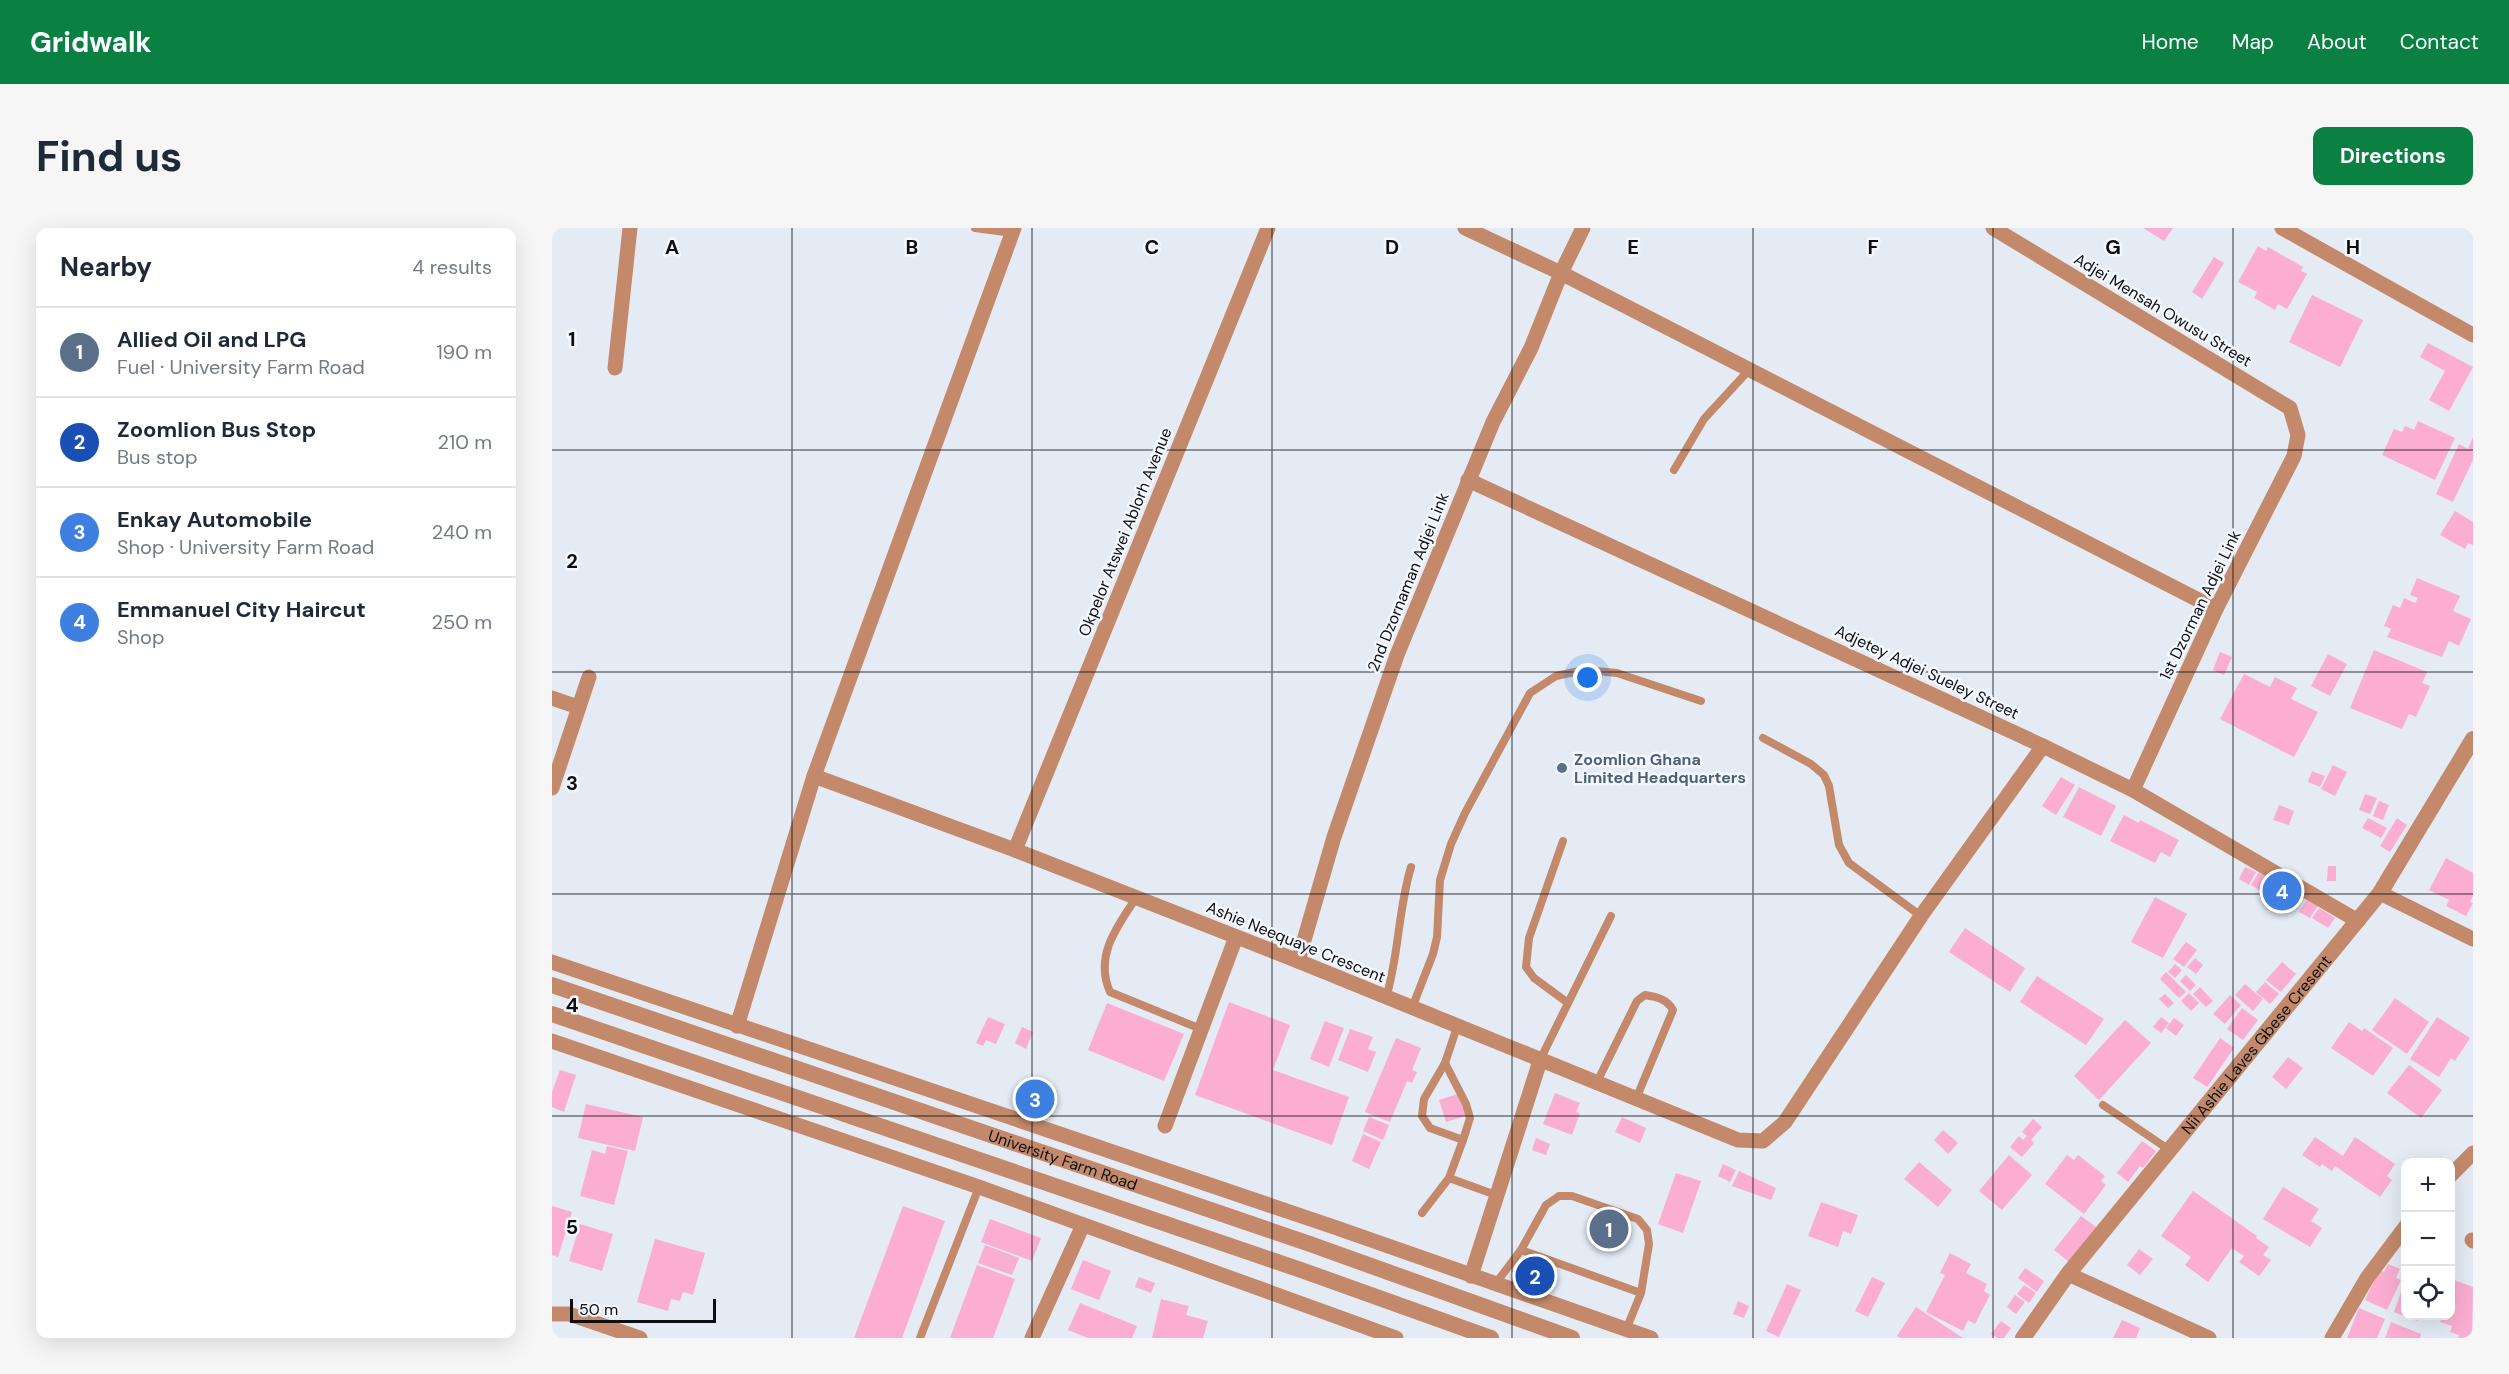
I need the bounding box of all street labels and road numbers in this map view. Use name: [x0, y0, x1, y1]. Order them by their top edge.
street label: Adjei Mensah Owusu Street: [2070, 249, 2256, 371]
street label: Okpelor Atswei Ablorh Avenue: [1073, 425, 1177, 639]
street label: 2nd Dzornaman Adjei Link: [1362, 489, 1454, 675]
street label: 1st Dzorman Adjei Link: [2155, 527, 2245, 683]
street label: Adjetey Adjei Sueley Street: [1832, 620, 2022, 724]
street label: Ashie Neequaye Crescent: [1203, 896, 1389, 988]
street label: Nii Ashie Laves Gbese Cresent: [2176, 950, 2336, 1138]
street label: University Farm Road: [986, 1124, 1140, 1195]

